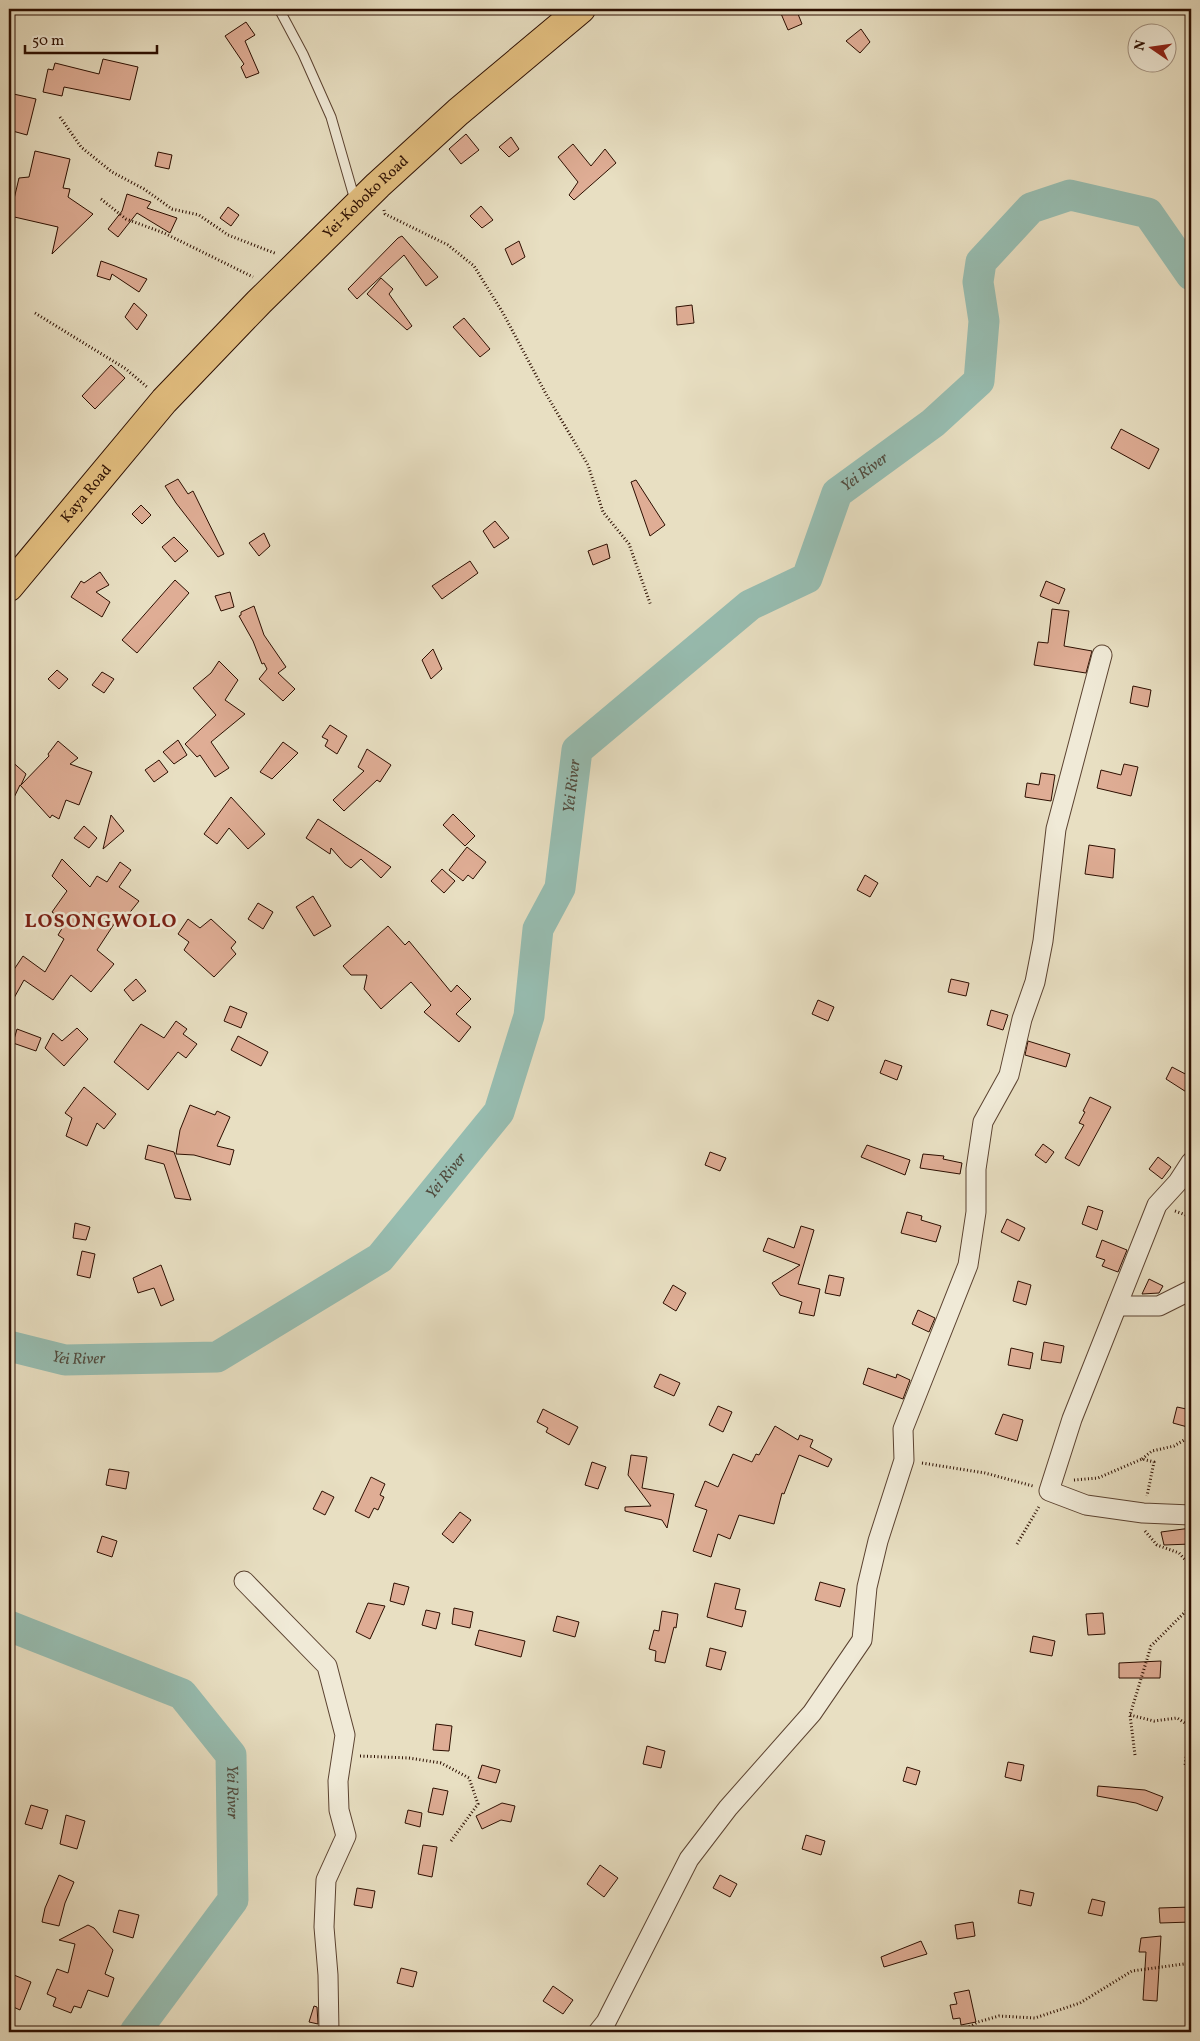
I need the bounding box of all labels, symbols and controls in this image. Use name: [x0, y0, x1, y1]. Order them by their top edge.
scale bar: [25, 22, 158, 54]
north arrow: [1128, 22, 1178, 72]
text: 50 m: [32, 31, 64, 52]
text: N: [1130, 38, 1151, 53]
street label: Yei-Koboko Road: [318, 151, 414, 244]
water label: Yei River: [837, 447, 894, 497]
street label: Kaya Road: [56, 461, 117, 528]
water label: Yei River: [558, 757, 587, 814]
district label: LOSONGWOLO: [25, 908, 178, 936]
water label: Yei River: [421, 1147, 473, 1204]
water label: Yei River: [49, 1346, 107, 1371]
water label: Yei River: [220, 1765, 243, 1820]

